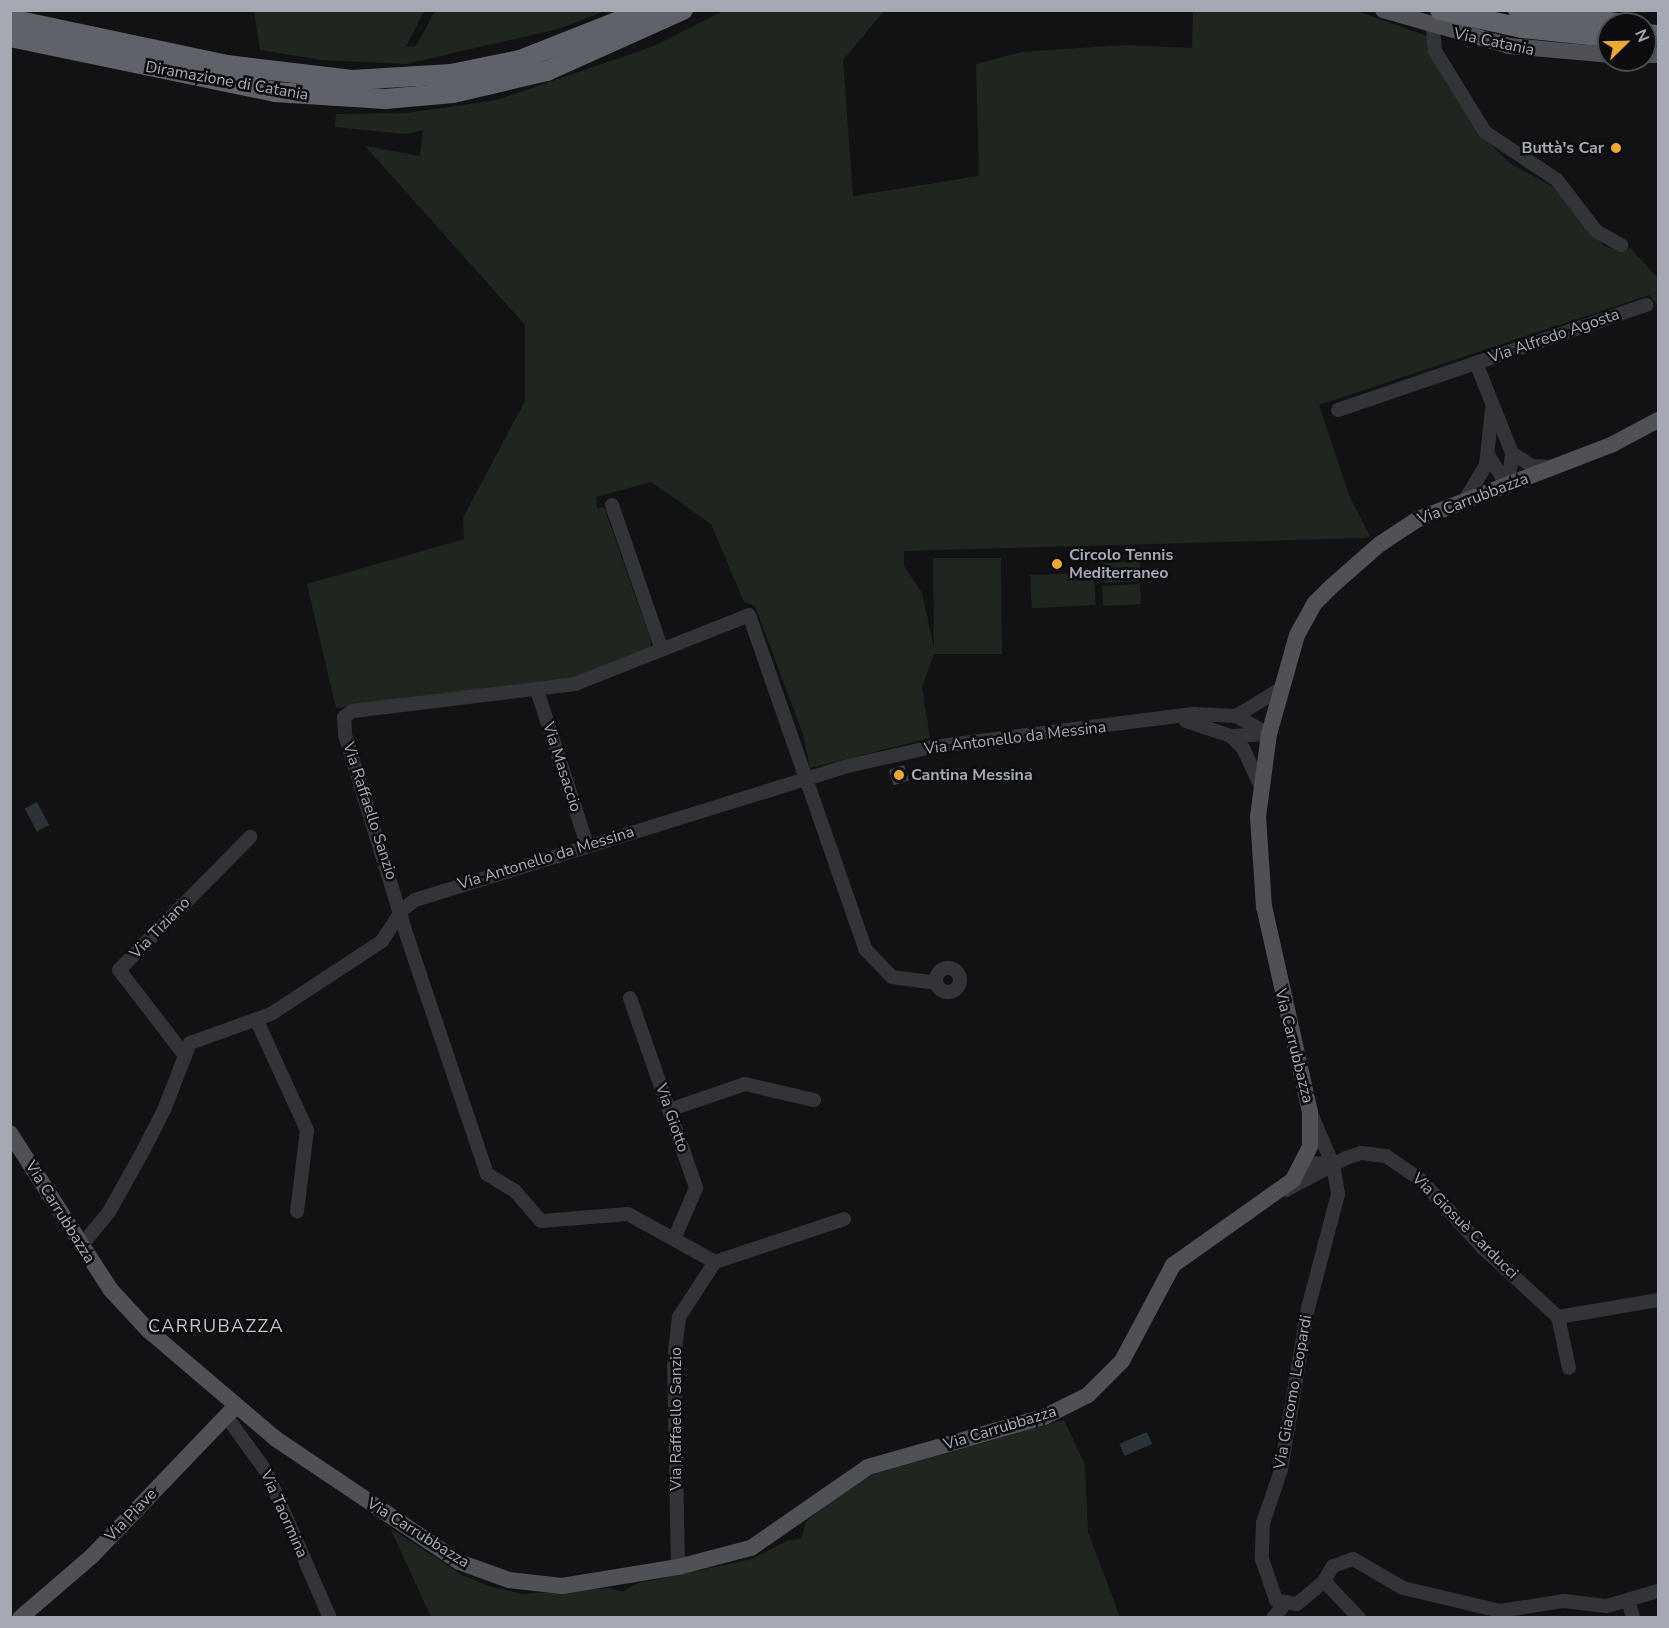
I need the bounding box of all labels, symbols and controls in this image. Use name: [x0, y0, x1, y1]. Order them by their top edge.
north arrow: [1597, 12, 1657, 72]
street label: Via Catania: [1452, 24, 1536, 60]
text: N: [1629, 26, 1654, 46]
street label: Diramazione di Catania: [144, 57, 310, 105]
place label: Buttà's Car: [1522, 138, 1604, 158]
marker: Buttà's Car: [1609, 141, 1623, 155]
street label: Via Alfredo Agosta: [1486, 305, 1622, 367]
street label: Via Carrubbazza: [1415, 469, 1531, 529]
place label: Circolo Tennis Mediterraneo: [1069, 545, 1173, 583]
marker: Circolo Tennis Mediterraneo: [1050, 557, 1064, 571]
street label: Via Antonello da Messina: [923, 717, 1107, 759]
street label: Via Masaccio: [539, 720, 585, 814]
street label: Via Raffaello Sanzio: [339, 740, 401, 882]
place label: Cantina Messina: [911, 765, 1033, 785]
marker: Cantina Messina: [892, 768, 906, 782]
street label: Via Antonello da Messina: [456, 822, 636, 894]
street label: Via Tiziano: [126, 893, 194, 963]
street label: Via Carrubbazza: [1271, 987, 1317, 1105]
street label: Via Giotto: [651, 1081, 693, 1155]
street label: Via Carrubbazza: [21, 1157, 99, 1267]
street label: Via Giosuè Carducci: [1408, 1169, 1522, 1283]
street label: Via Giacomo Leopardi: [1270, 1313, 1316, 1471]
district label: CARRUBAZZA: [148, 1315, 284, 1337]
street label: Via Raffaello Sanzio: [666, 1347, 686, 1491]
street label: Via Carrubbazza: [941, 1402, 1059, 1454]
street label: Via Taormina: [256, 1467, 312, 1561]
street label: Via Piave: [101, 1485, 161, 1545]
street label: Via Carrubbazza: [363, 1494, 473, 1572]

